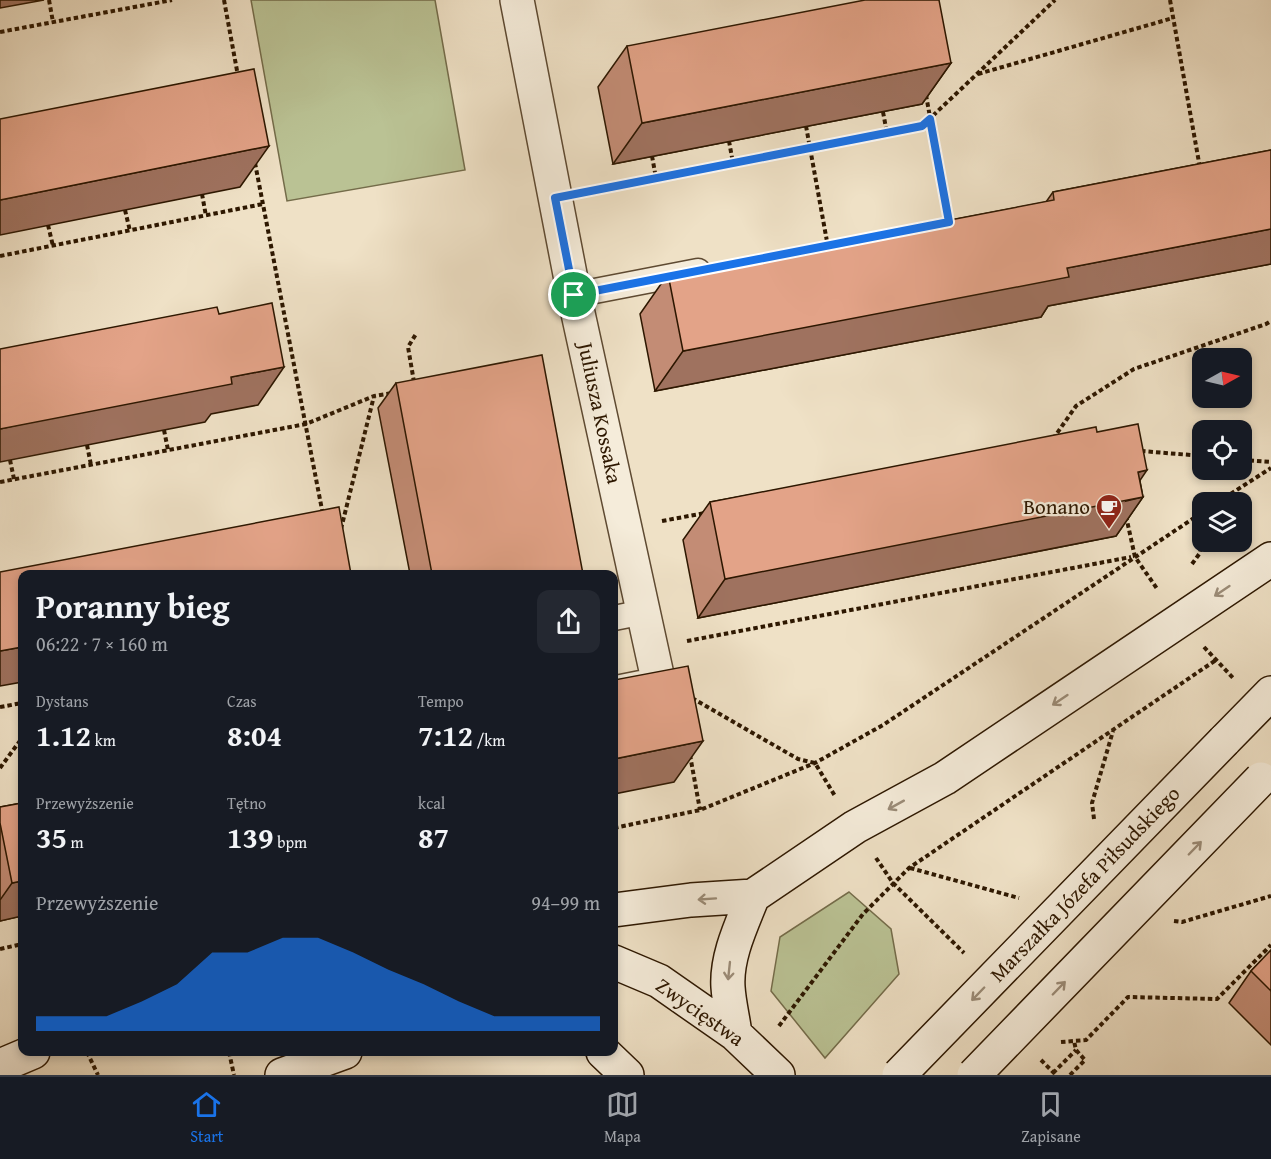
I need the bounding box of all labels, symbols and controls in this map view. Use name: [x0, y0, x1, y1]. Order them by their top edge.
pin: [548, 269, 599, 320]
icon: arrive: [557, 278, 590, 311]
street label: Juliusza Kossaka: [570, 337, 631, 486]
north arrow: [1192, 348, 1252, 408]
map controls: [1192, 348, 1252, 552]
button: locate: [1192, 420, 1252, 480]
place label: Bonano: [1023, 491, 1090, 522]
cafe icon: Bonano: [1094, 492, 1124, 530]
button: layers: [1192, 492, 1252, 552]
text: Poranny bieg: [36, 582, 230, 630]
one-way arrow: [1214, 585, 1231, 597]
button: share: [537, 590, 600, 653]
text: 06:22 · 7 × 160 m: [36, 629, 168, 658]
text: Dystans: [36, 689, 89, 713]
text: Czas: [227, 689, 257, 713]
text: Tempo: [418, 689, 464, 713]
one-way arrow: [1053, 694, 1069, 706]
text: 1.12: [36, 713, 91, 757]
text: 8:04: [227, 713, 282, 757]
text: 7:12: [418, 713, 473, 757]
text: km: [91, 728, 116, 752]
text: /km: [473, 728, 505, 752]
street label: Marszałka Józefa Piłsudskiego: [982, 778, 1187, 989]
text: Przewyższenie: [36, 791, 134, 815]
text: Tętno: [227, 791, 266, 815]
text: kcal: [418, 791, 445, 815]
one-way arrow: [888, 799, 905, 811]
text: 35: [36, 815, 67, 859]
text: 139: [227, 815, 274, 859]
text: 87: [418, 815, 449, 859]
text: m: [67, 830, 84, 854]
text: bpm: [274, 830, 307, 854]
one-way arrow: [1187, 840, 1202, 855]
text: Przewyższenie: [36, 888, 158, 917]
text: 94–99 m: [531, 888, 600, 917]
one-way arrow: [698, 894, 718, 905]
one-way arrow: [724, 961, 735, 981]
street label: Zwycięstwa: [650, 970, 751, 1054]
one-way arrow: [1052, 981, 1066, 996]
one-way arrow: [971, 986, 986, 1001]
tab: Start: [190, 1088, 223, 1148]
tab: Mapa: [604, 1088, 641, 1148]
tab: Zapisane: [1021, 1088, 1081, 1148]

